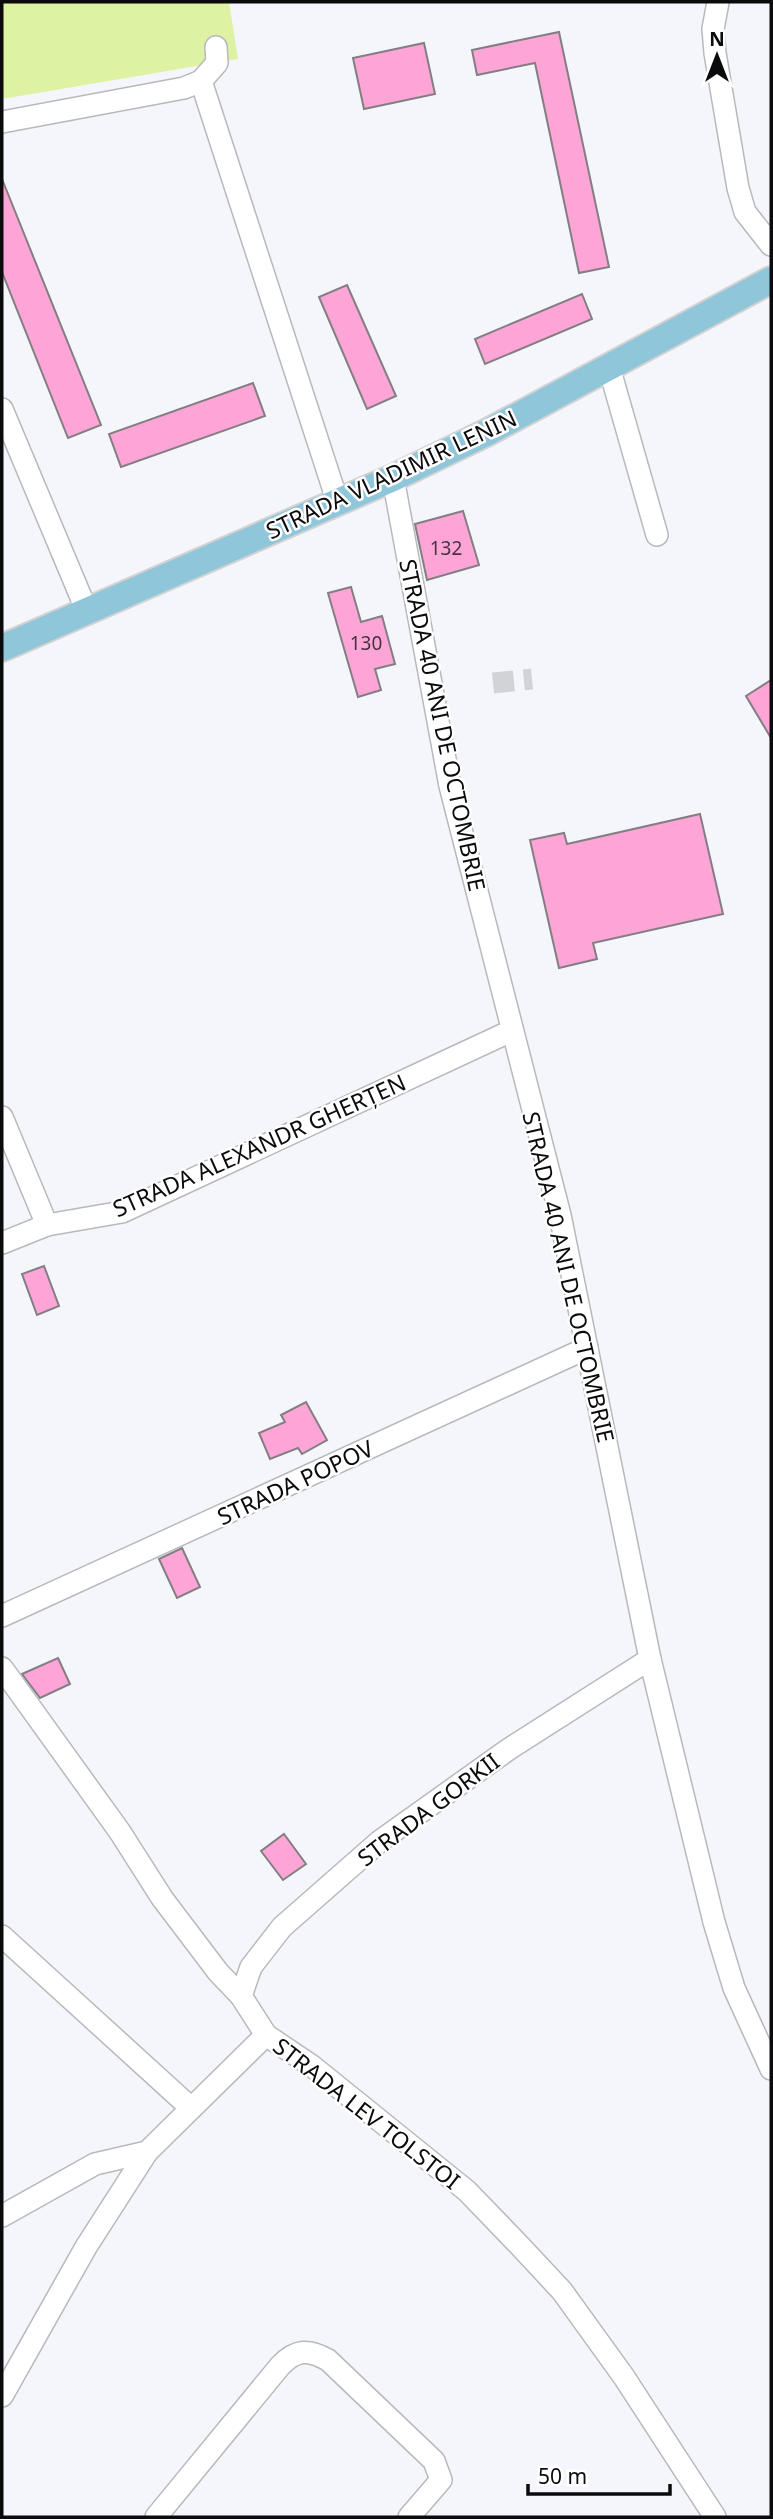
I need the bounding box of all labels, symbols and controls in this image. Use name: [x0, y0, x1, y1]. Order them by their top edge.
north arrow: [682, 21, 752, 91]
text: N: [709, 26, 725, 52]
street label: STRADA VLADIMIR LENIN: [260, 402, 522, 546]
house number: 132: [430, 535, 462, 561]
street label: STRADA 40 ANI DE OCTOMBRIE: [392, 556, 494, 894]
house number: 130: [350, 630, 382, 656]
street label: STRADA ALEXANDR GHERȚEN: [107, 1066, 411, 1224]
street label: STRADA 40 ANI DE OCTOMBRIE: [515, 1108, 623, 1446]
street label: STRADA POPOV: [212, 1432, 378, 1532]
street label: STRADA GORKII: [350, 1745, 506, 1873]
street label: STRADA LEV TOLSTOI: [267, 2030, 467, 2196]
scale bar: [528, 2452, 670, 2496]
text: 50 m: [538, 2462, 587, 2490]

